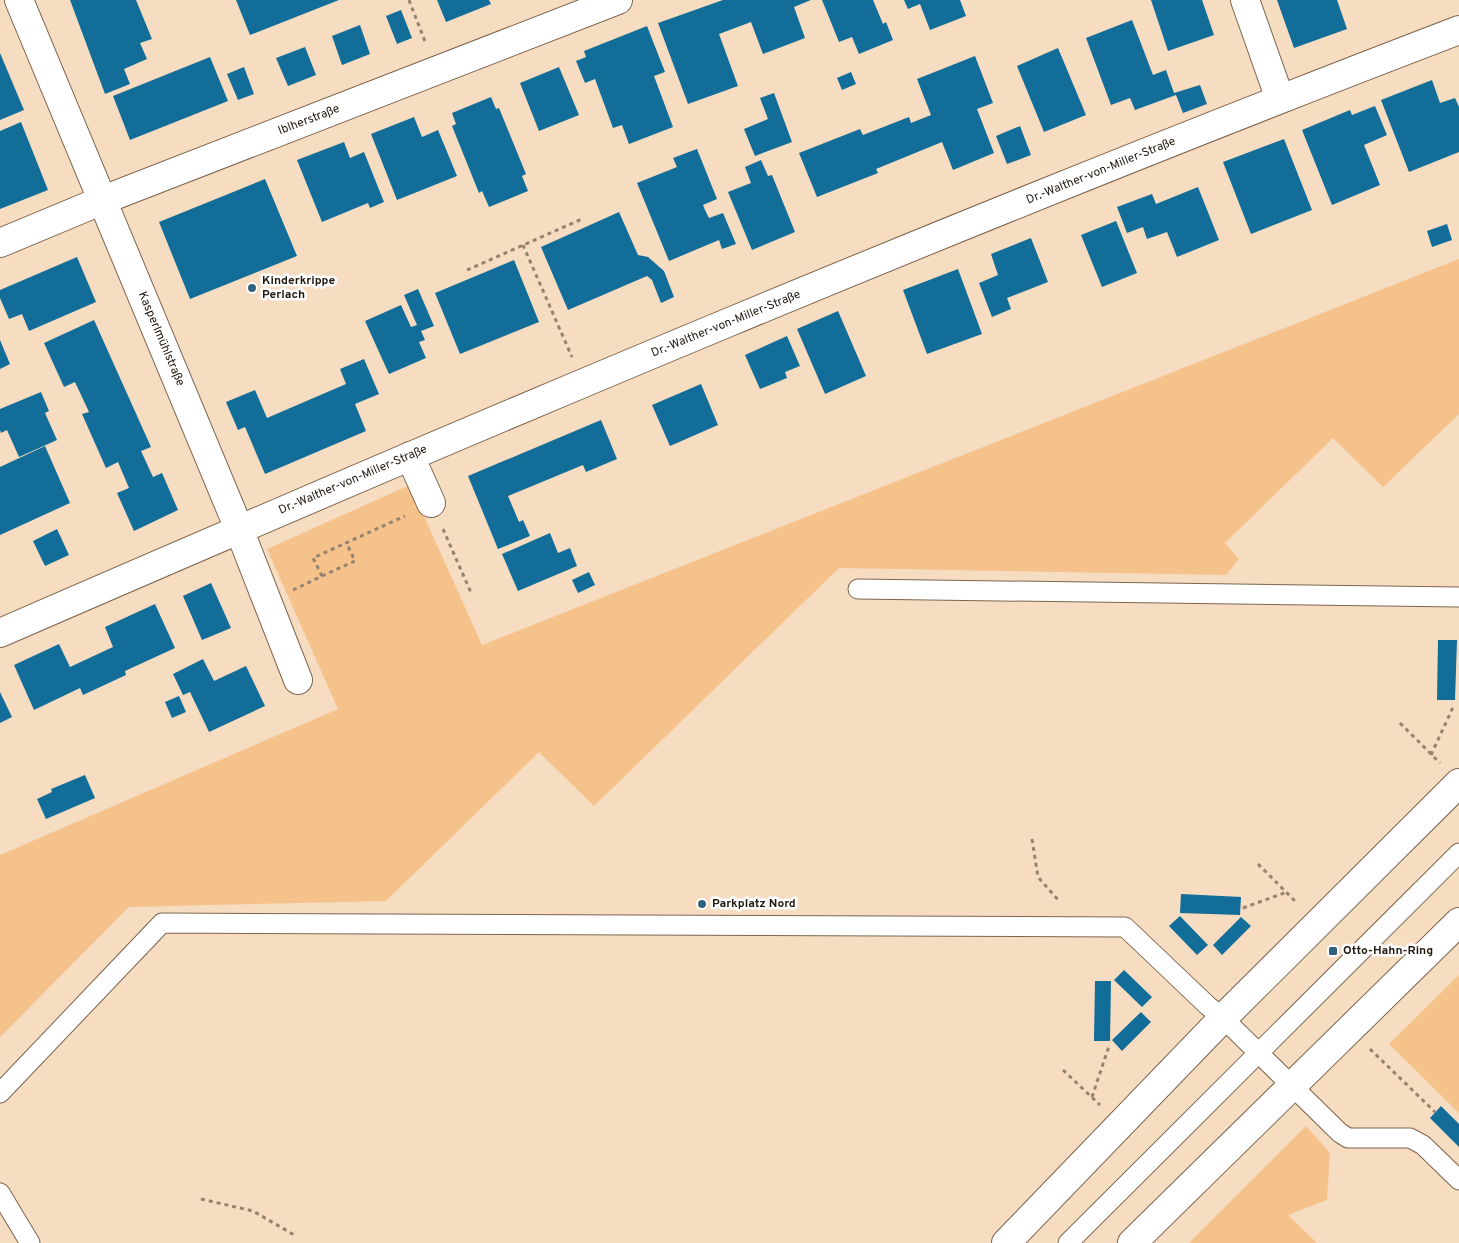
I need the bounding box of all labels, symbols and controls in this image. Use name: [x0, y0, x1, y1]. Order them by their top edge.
street label: Iblherstraße: [276, 101, 342, 139]
street label: Dr.-Walther-von-Miller-Straße: [1024, 134, 1178, 208]
place label: Kinderkrippe Perlach: [262, 273, 336, 303]
marker: Kinderkrippe Perlach: [246, 282, 258, 294]
street label: Dr.-Walther-von-Miller-Straße: [649, 287, 803, 361]
street label: Kasperlmühlstraße: [134, 289, 188, 389]
street label: Dr.-Walther-von-Miller-Straße: [276, 441, 430, 519]
place label: Parkplatz Nord: [712, 896, 796, 912]
marker: Parkplatz Nord: [696, 898, 708, 910]
place label: Otto-Hahn-Ring: [1343, 943, 1433, 959]
marker: Otto-Hahn-Ring: [1327, 945, 1339, 957]

